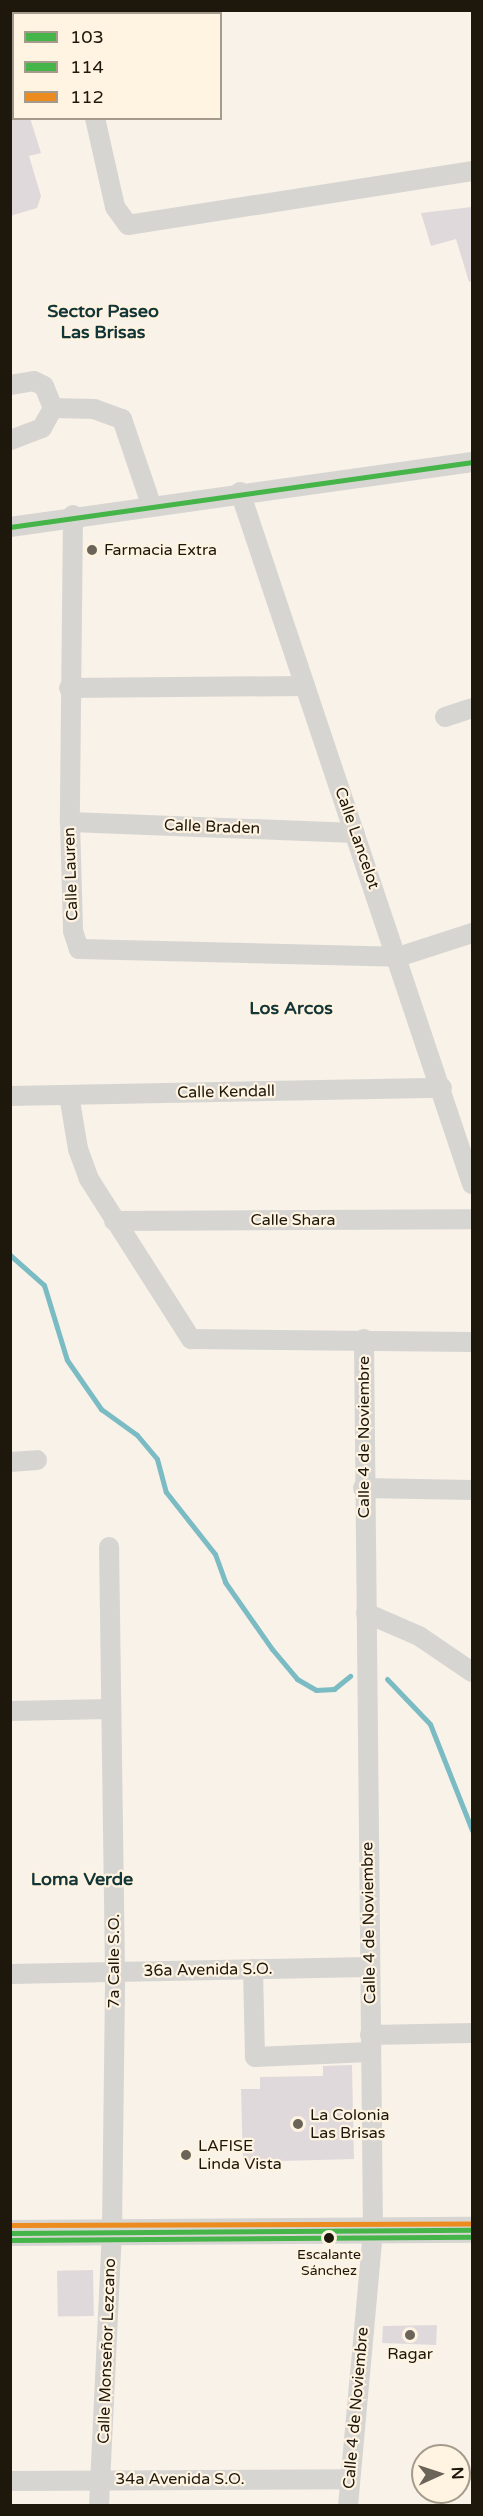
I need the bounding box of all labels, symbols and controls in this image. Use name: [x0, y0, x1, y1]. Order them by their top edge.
legend: [12, 12, 222, 120]
text: 103: [70, 26, 104, 48]
text: 114: [70, 56, 104, 78]
text: 112: [70, 86, 104, 108]
district label: Sector Paseo Las Brisas: [47, 301, 159, 344]
place label: Farmacia Extra: [104, 540, 217, 560]
marker: Farmacia Extra: [85, 543, 99, 557]
street label: Calle Lancelot: [331, 785, 383, 891]
street label: Calle Braden: [164, 816, 260, 838]
street label: Calle Lauren: [60, 827, 82, 921]
district label: Los Arcos: [249, 997, 333, 1019]
street label: Calle Kendall: [177, 1082, 275, 1102]
street label: Calle Shara: [251, 1210, 335, 1230]
street label: Calle 4 de Noviembre: [354, 1356, 374, 1518]
street label: Calle 4 de Noviembre: [358, 1842, 380, 2004]
district label: Loma Verde: [31, 1868, 133, 1890]
street label: 7a Calle S.O.: [104, 1914, 124, 2008]
street label: 36a Avenida S.O.: [143, 1959, 273, 1981]
place label: La Colonia Las Brisas: [310, 2105, 389, 2143]
marker: La Colonia Las Brisas: [291, 2117, 305, 2131]
place label: LAFISE Linda Vista: [198, 2136, 282, 2174]
marker: LAFISE Linda Vista: [179, 2148, 193, 2162]
marker: Escalante Sánchez: [323, 2232, 335, 2244]
place label: Escalante Sánchez: [297, 2247, 361, 2280]
street label: Calle Monseñor Lezcano: [94, 2258, 120, 2444]
street label: Calle 4 de Noviembre: [339, 2326, 373, 2490]
marker: Ragar: [403, 2328, 417, 2342]
place label: Ragar: [387, 2344, 433, 2364]
north arrow: [411, 2444, 471, 2504]
text: N: [447, 2466, 467, 2480]
street label: 34a Avenida S.O.: [115, 2469, 245, 2489]

